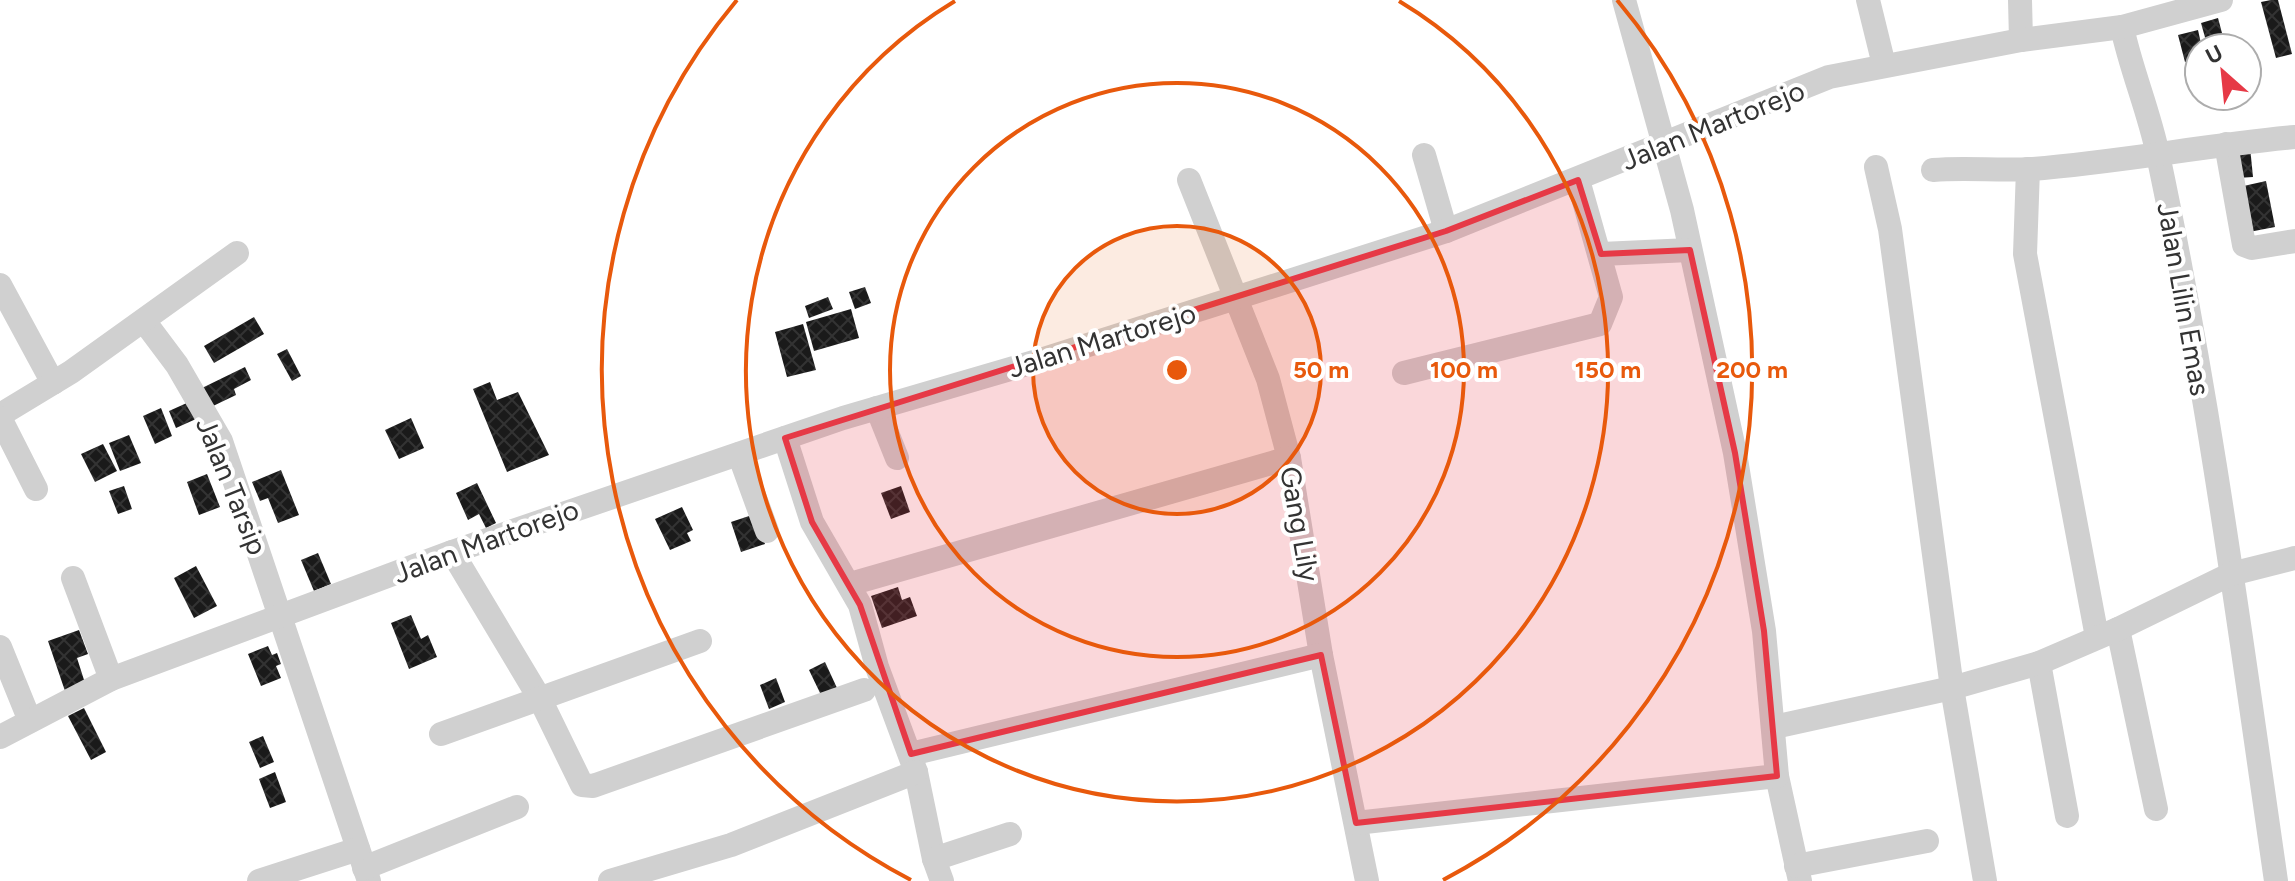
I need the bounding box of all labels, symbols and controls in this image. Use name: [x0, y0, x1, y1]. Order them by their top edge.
north arrow: [2183, 32, 2263, 112]
text: U: [2201, 39, 2227, 70]
street label: Jalan Martorejo: [1617, 73, 1809, 177]
street label: Jalan Lilin Emas: [2150, 200, 2218, 398]
street label: Jalan Martorejo: [1004, 295, 1200, 385]
text: 50 m: [1293, 355, 1349, 384]
text: 100 m: [1430, 355, 1498, 384]
text: 150 m: [1575, 355, 1641, 384]
text: 200 m: [1716, 355, 1788, 384]
centre of rings: [1163, 356, 1191, 384]
street label: Jalan Tarsip: [189, 412, 275, 560]
street label: Gang Lily: [1273, 464, 1327, 585]
street label: Jalan Martorejo: [389, 492, 583, 590]

